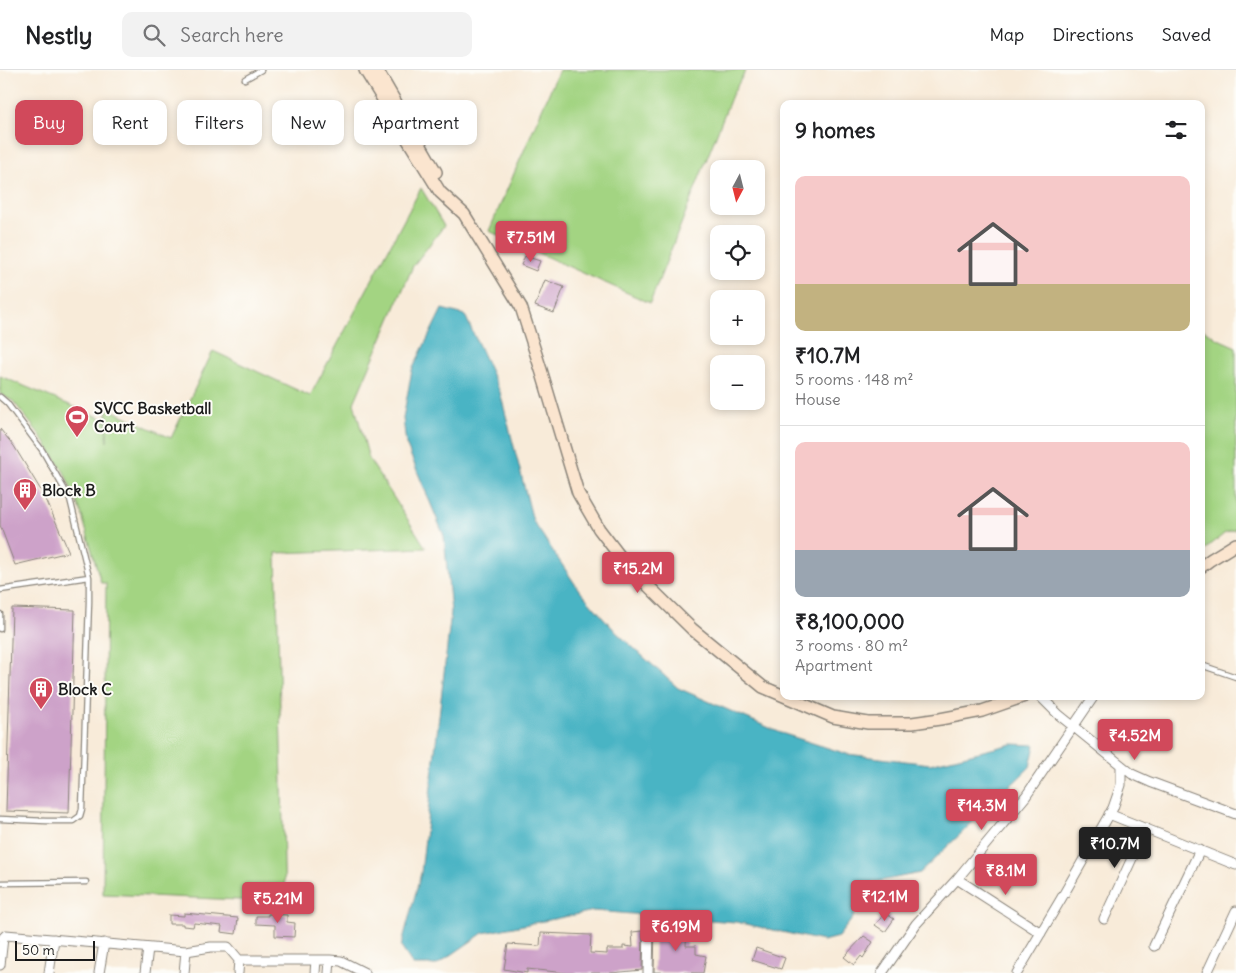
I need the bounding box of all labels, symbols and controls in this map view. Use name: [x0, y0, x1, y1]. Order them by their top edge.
search box: [122, 12, 472, 57]
text: Nestly: [25, 20, 92, 50]
icon: search: [140, 21, 168, 49]
text: Search here: [180, 23, 283, 47]
text: Map: [989, 23, 1024, 46]
text: Directions: [1052, 23, 1134, 46]
text: Saved: [1162, 23, 1211, 46]
chip: Buy: [15, 100, 83, 145]
chip: Rent: [93, 100, 167, 145]
chip: Filters: [177, 100, 262, 145]
chip: New: [272, 100, 344, 145]
chip: Apartment: [354, 100, 477, 145]
icon: filters: [1162, 116, 1190, 144]
text: 9 homes: [795, 117, 875, 144]
north arrow: [710, 160, 765, 215]
map controls: [710, 160, 765, 410]
icon: home: [948, 209, 1038, 299]
pin: ₹7.51M: [490, 220, 572, 263]
button: locate: [710, 225, 765, 280]
text: ₹7.51M: [507, 227, 555, 247]
button: +: [710, 290, 765, 345]
text: ₹10.7M: [795, 342, 861, 369]
button: −: [710, 355, 765, 410]
text: 5 rooms · 148 m²: [795, 369, 914, 389]
text: House: [795, 389, 841, 409]
place label: SVCC Basketball Court: [94, 398, 211, 436]
sports icon: SVCC Basketball Court: [64, 404, 90, 438]
icon: home: [948, 474, 1038, 564]
building icon: Block B: [12, 477, 38, 511]
place label: Block B: [42, 480, 96, 500]
pin: ₹15.2M: [597, 552, 679, 594]
text: ₹15.2M: [613, 558, 663, 578]
text: ₹8,100,000: [795, 608, 905, 635]
text: 3 rooms · 80 m²: [795, 635, 908, 655]
text: Apartment: [795, 655, 873, 675]
building icon: Block C: [28, 676, 54, 710]
place label: Block C: [58, 679, 112, 699]
pin: ₹4.52M: [1094, 718, 1176, 761]
text: ₹4.52M: [1109, 725, 1161, 745]
pin: ₹14.3M: [941, 788, 1023, 831]
text: ₹14.3M: [957, 795, 1007, 815]
pin: ₹10.7M: [1074, 826, 1156, 869]
text: ₹10.7M: [1090, 833, 1140, 853]
pin: ₹8.1M: [971, 854, 1041, 896]
text: ₹8.1M: [986, 860, 1026, 880]
pin: ₹12.1M: [844, 880, 926, 922]
pin: ₹5.21M: [237, 882, 319, 924]
text: ₹12.1M: [862, 886, 908, 906]
text: ₹5.21M: [253, 888, 303, 908]
pin: ₹6.19M: [635, 910, 717, 952]
text: ₹6.19M: [651, 916, 701, 936]
scale bar: [15, 938, 95, 961]
text: 50 m: [22, 941, 55, 959]

